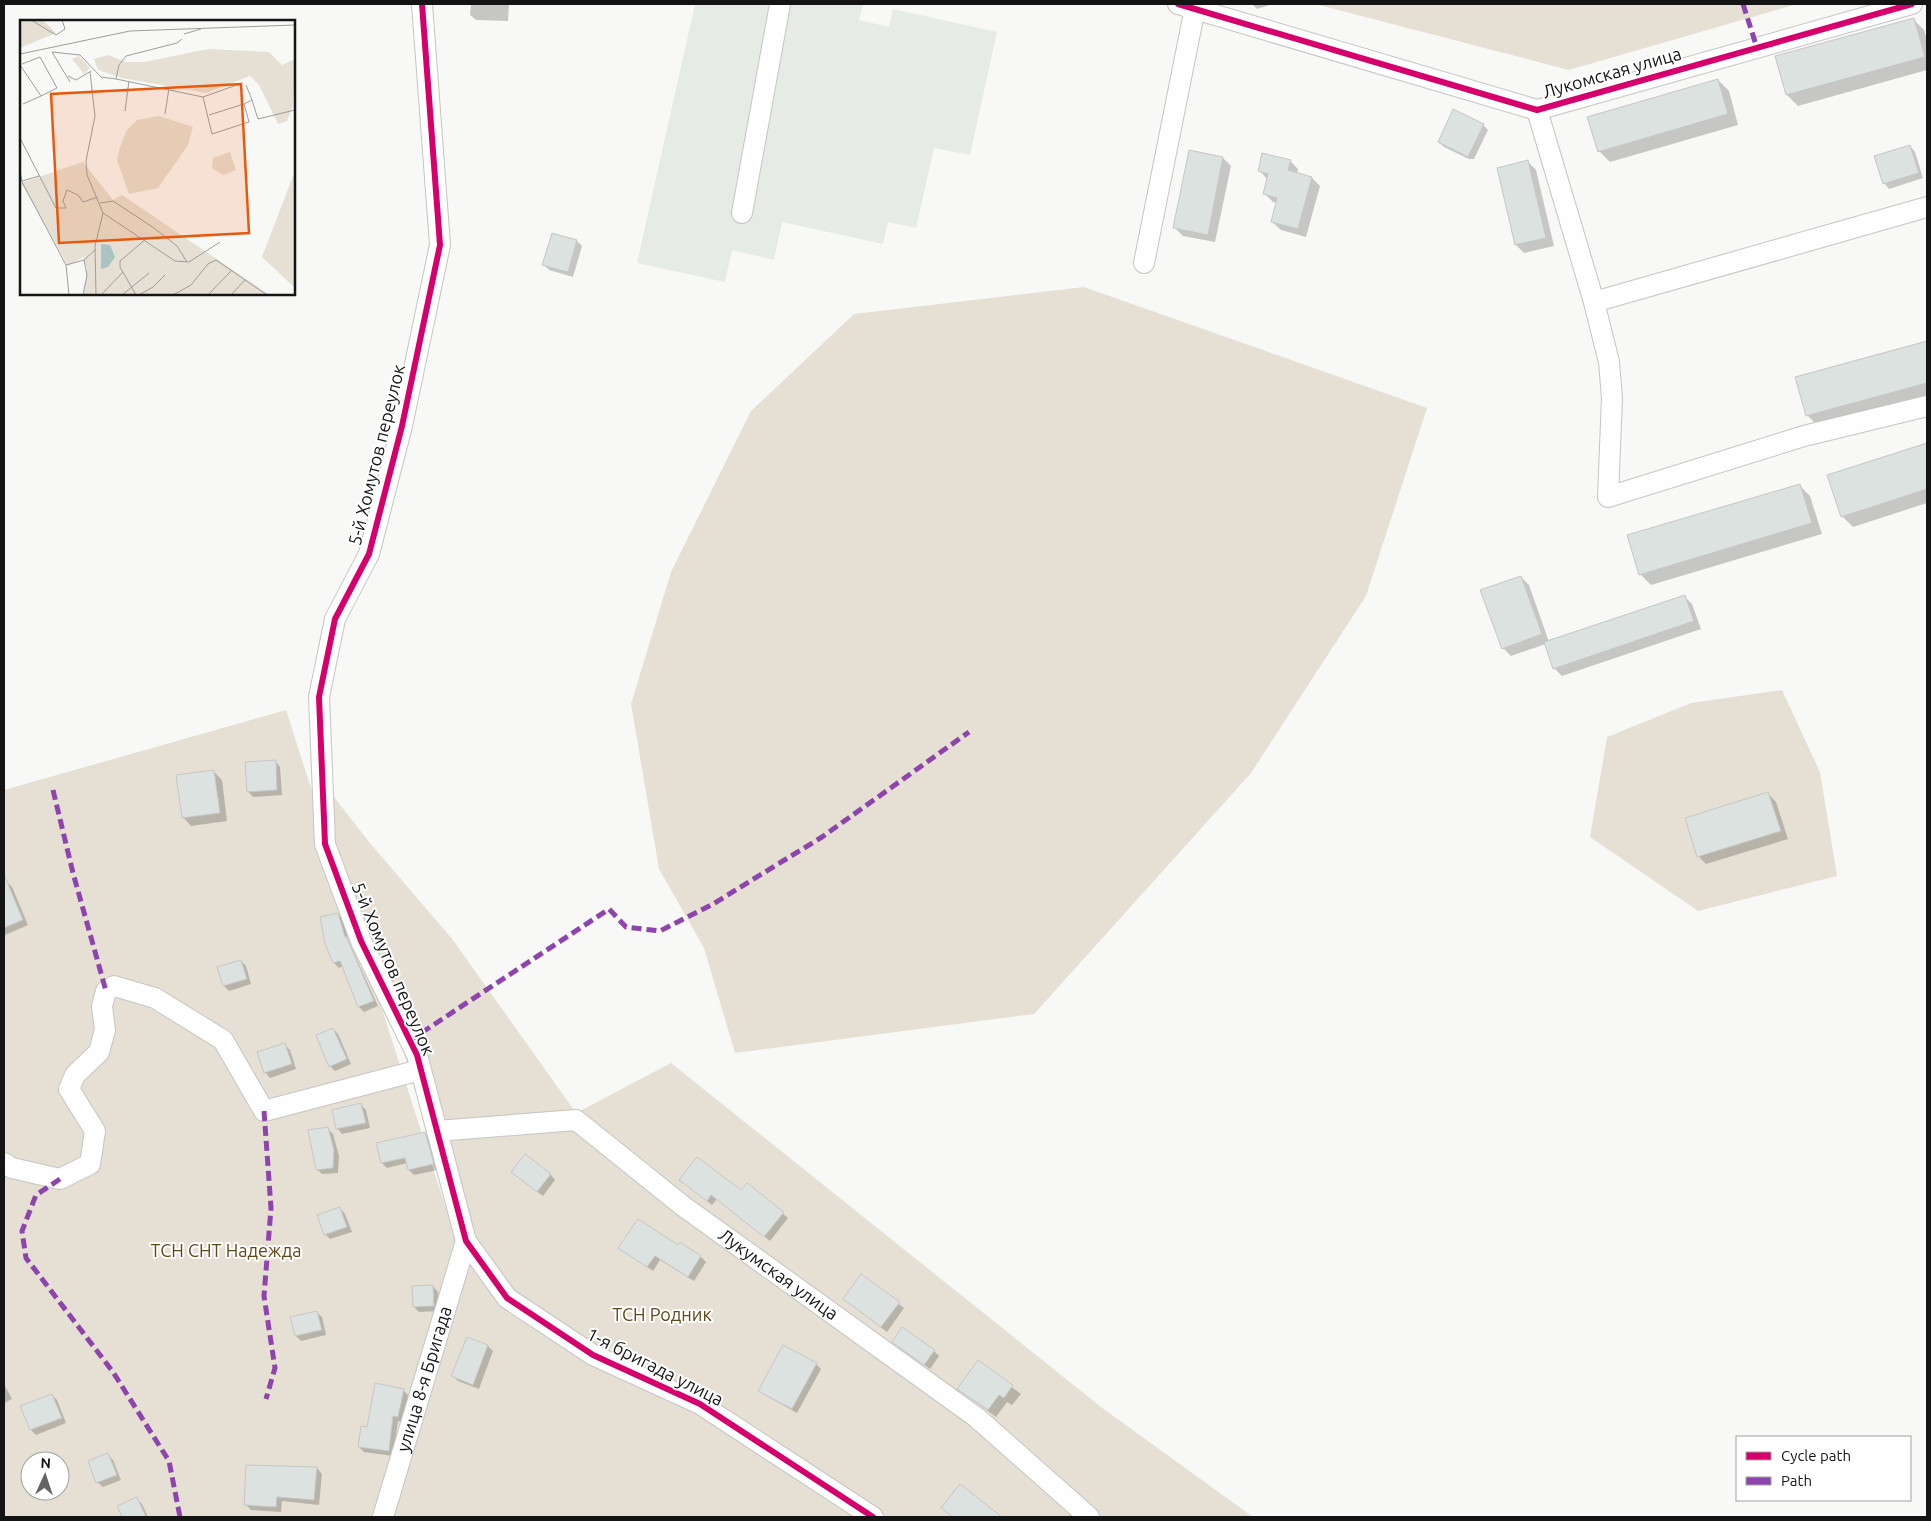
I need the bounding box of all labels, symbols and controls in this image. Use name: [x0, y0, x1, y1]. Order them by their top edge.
inset map: [20, 20, 295, 295]
street label: Лукомская улица: [1540, 43, 1684, 101]
street label: 5-й Хомутов переулок: [344, 362, 408, 547]
street label: 5-й Хомутов переулок: [348, 879, 439, 1058]
street label: Лукумская улица: [715, 1224, 842, 1323]
park label: ТСН СНТ Надежда: [150, 1240, 302, 1260]
street label: улица 8-я Бригада: [392, 1304, 455, 1454]
park label: ТСН Родник: [612, 1304, 712, 1324]
street label: 1-я бригада улица: [584, 1323, 727, 1409]
legend: [1736, 1436, 1911, 1501]
text: Cycle path: [1781, 1447, 1851, 1464]
north arrow: [20, 1451, 70, 1501]
text: N: [40, 1455, 51, 1471]
text: Path: [1781, 1472, 1812, 1489]

